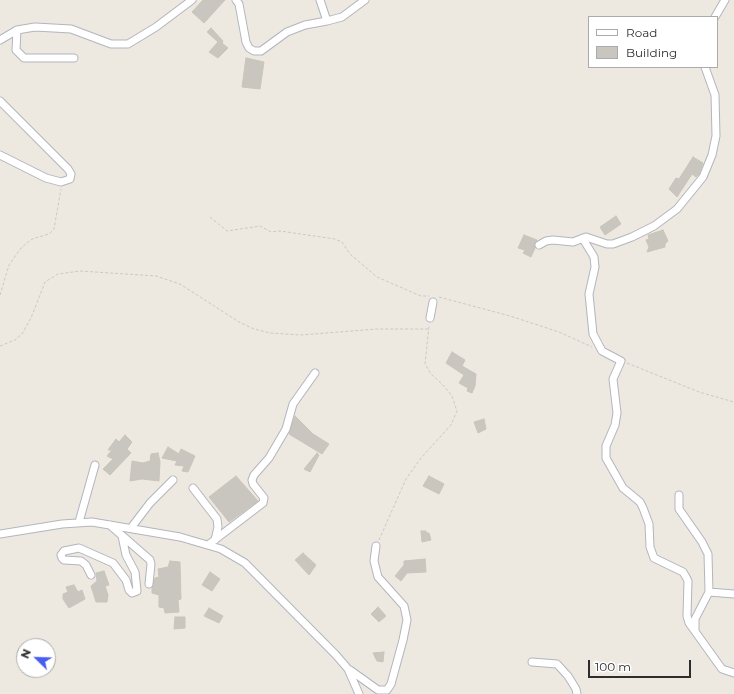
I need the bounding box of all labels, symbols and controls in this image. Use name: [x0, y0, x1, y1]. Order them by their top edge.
legend: [588, 16, 718, 68]
text: Road: [626, 25, 657, 40]
text: Building: [626, 45, 677, 60]
north arrow: [16, 638, 56, 678]
text: N: [18, 647, 34, 661]
scale bar: [590, 652, 693, 678]
text: 100 m: [595, 659, 631, 674]

